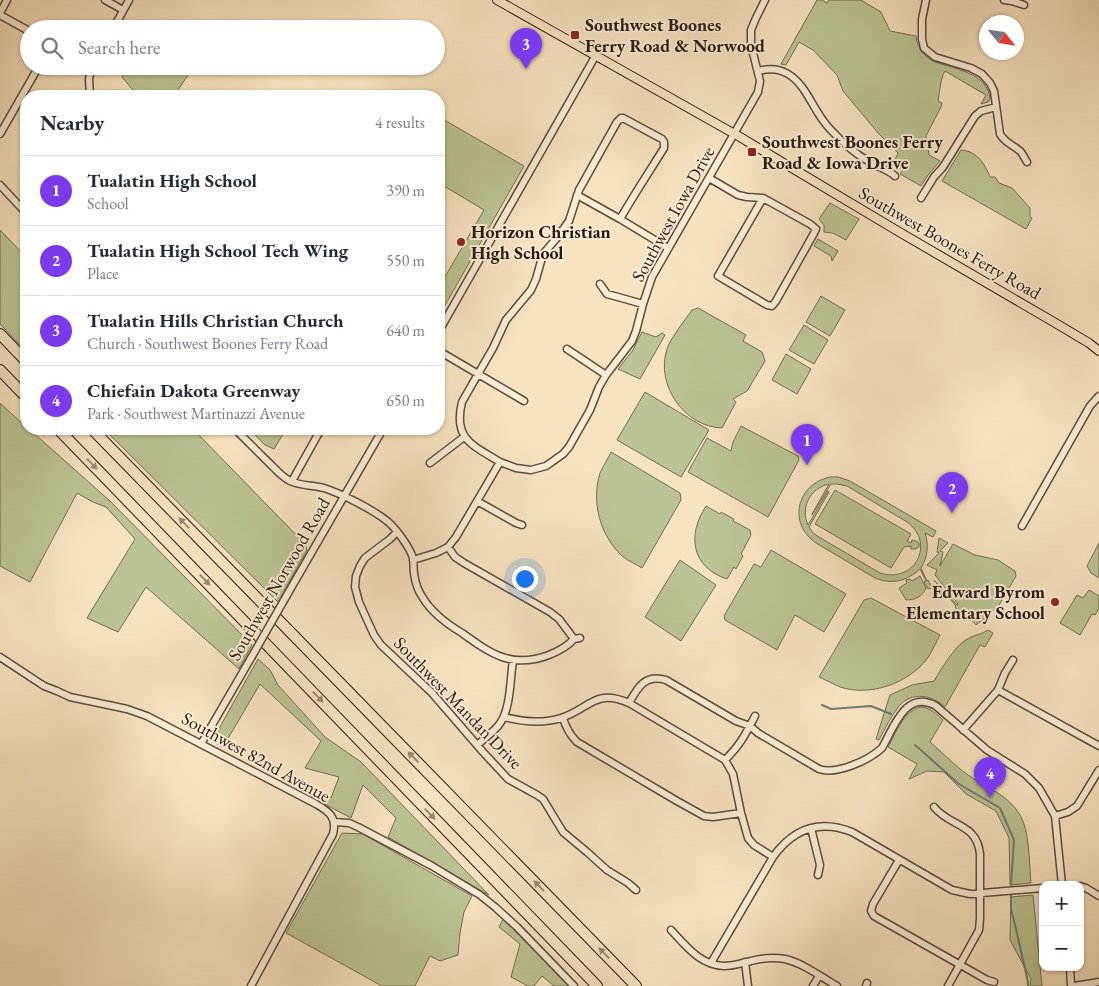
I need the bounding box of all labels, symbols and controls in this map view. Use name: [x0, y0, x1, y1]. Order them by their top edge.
place label: Southwest Boones Ferry Road & Norwood: [585, 13, 765, 57]
north arrow: [979, 15, 1024, 60]
search box: [20, 20, 445, 75]
pin: 3: [510, 28, 542, 69]
marker: Southwest Boones Ferry Road & Norwood: [569, 29, 581, 41]
icon: search: [38, 34, 66, 62]
text: Search here: [78, 35, 160, 60]
text: Nearby: [40, 109, 104, 136]
text: 4 results: [375, 112, 425, 133]
place label: Southwest Boones Ferry Road & Iowa Drive: [762, 130, 943, 174]
street label: Southwest Iowa Drive: [626, 142, 719, 285]
marker: Southwest Boones Ferry Road & Iowa Drive: [746, 146, 758, 158]
text: Tualatin High School: [87, 168, 257, 193]
text: 1: [52, 180, 60, 201]
text: 390 m: [386, 180, 425, 201]
street label: Southwest Boones Ferry Road: [855, 181, 1046, 305]
text: School: [87, 193, 129, 214]
place label: Horizon Christian High School: [471, 220, 611, 264]
marker: Horizon Christian High School: [455, 236, 467, 248]
text: Tualatin High School Tech Wing: [87, 238, 348, 263]
text: 2: [52, 250, 60, 271]
text: 550 m: [386, 250, 425, 271]
text: Place: [87, 263, 119, 284]
text: Tualatin Hills Christian Church: [87, 308, 344, 333]
text: 3: [52, 320, 60, 341]
text: 640 m: [386, 320, 425, 341]
text: Church · Southwest Boones Ferry Road: [87, 333, 328, 354]
text: Chiefain Dakota Greenway: [87, 378, 301, 403]
text: 4: [52, 390, 60, 411]
text: 650 m: [386, 390, 425, 411]
text: Park · Southwest Martinazzi Avenue: [87, 403, 305, 424]
pin: 1: [791, 424, 823, 465]
one-way arrow: [85, 457, 97, 469]
pin: 2: [936, 472, 968, 513]
street label: Southwest Norwood Road: [222, 492, 335, 664]
one-way arrow: [178, 517, 190, 529]
your location: [512, 566, 538, 592]
one-way arrow: [199, 574, 211, 586]
place label: Edward Byrom Elementary School: [906, 580, 1045, 624]
marker: Edward Byrom Elementary School: [1049, 596, 1061, 608]
street label: Southwest Mandan Drive: [389, 632, 528, 774]
one-way arrow: [312, 691, 324, 703]
street label: Southwest 82nd Avenue: [178, 706, 335, 807]
one-way arrow: [408, 751, 420, 763]
pin: 4: [974, 757, 1006, 798]
one-way arrow: [424, 808, 436, 820]
one-way arrow: [533, 880, 545, 892]
map controls: [1039, 881, 1084, 971]
button: +: [1039, 881, 1084, 926]
button: −: [1039, 926, 1084, 971]
one-way arrow: [598, 947, 610, 959]

